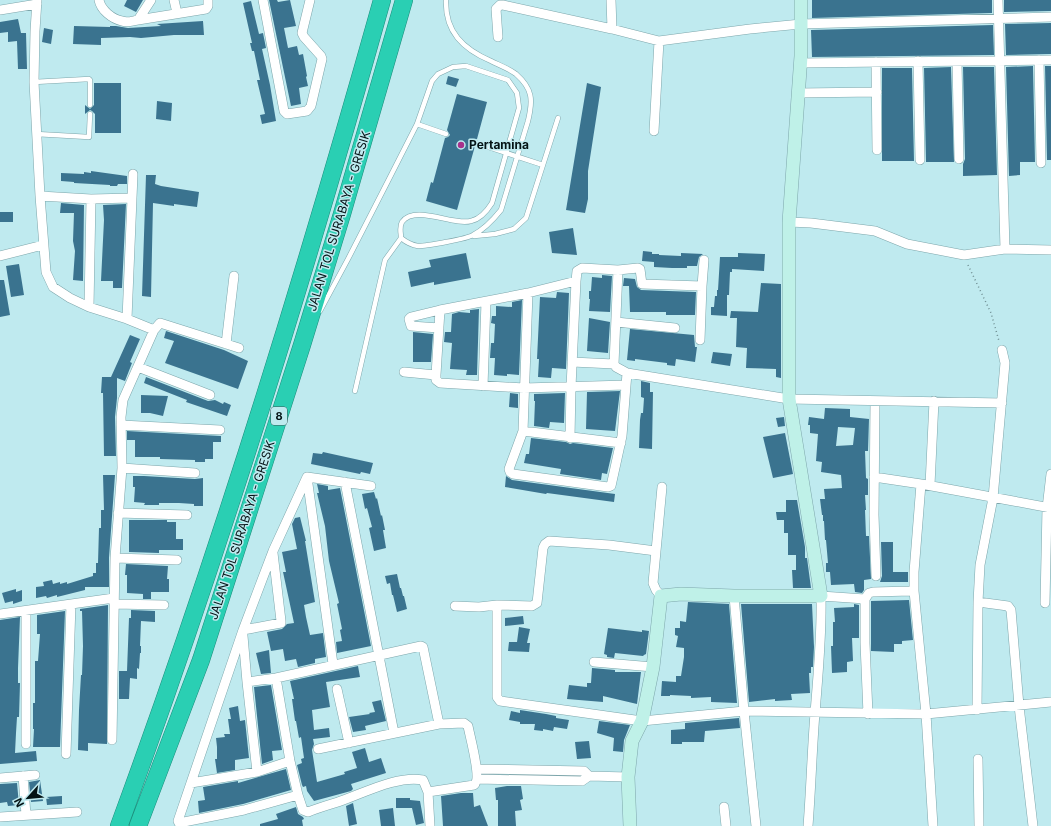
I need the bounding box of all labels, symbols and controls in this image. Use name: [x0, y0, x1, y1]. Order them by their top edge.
street label: JALAN TOL SURABAYA - GRESIK: [304, 129, 373, 313]
place label: Pertamina: [469, 137, 529, 152]
marker: Pertamina: [456, 140, 466, 150]
road number: 8: [271, 407, 287, 425]
street label: JALAN TOL SURABAYA - GRESIK: [205, 438, 278, 621]
north arrow: [8, 778, 48, 818]
text: N: [11, 796, 27, 809]

